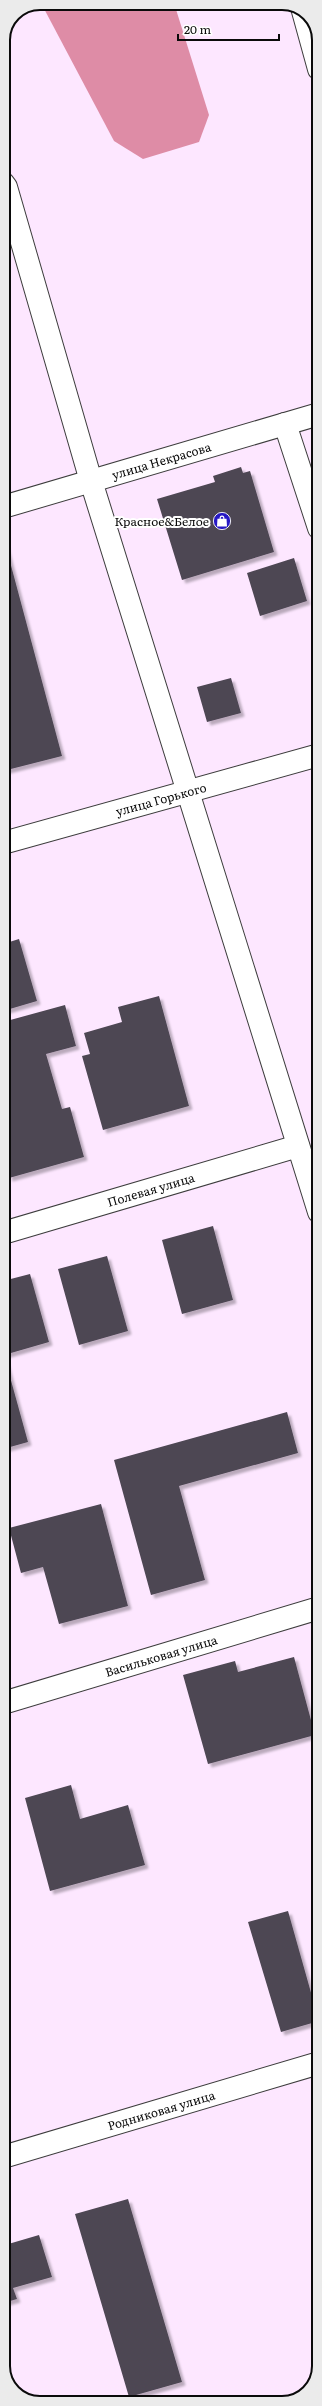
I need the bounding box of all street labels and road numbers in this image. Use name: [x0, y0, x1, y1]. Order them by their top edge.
street label: улица Некрасова: [109, 437, 214, 484]
street label: улица Горького: [114, 778, 208, 820]
street label: Полевая улица: [105, 1168, 197, 1211]
street label: Васильковая улица: [103, 1630, 220, 1681]
street label: Родниковая улица: [105, 2085, 218, 2134]

